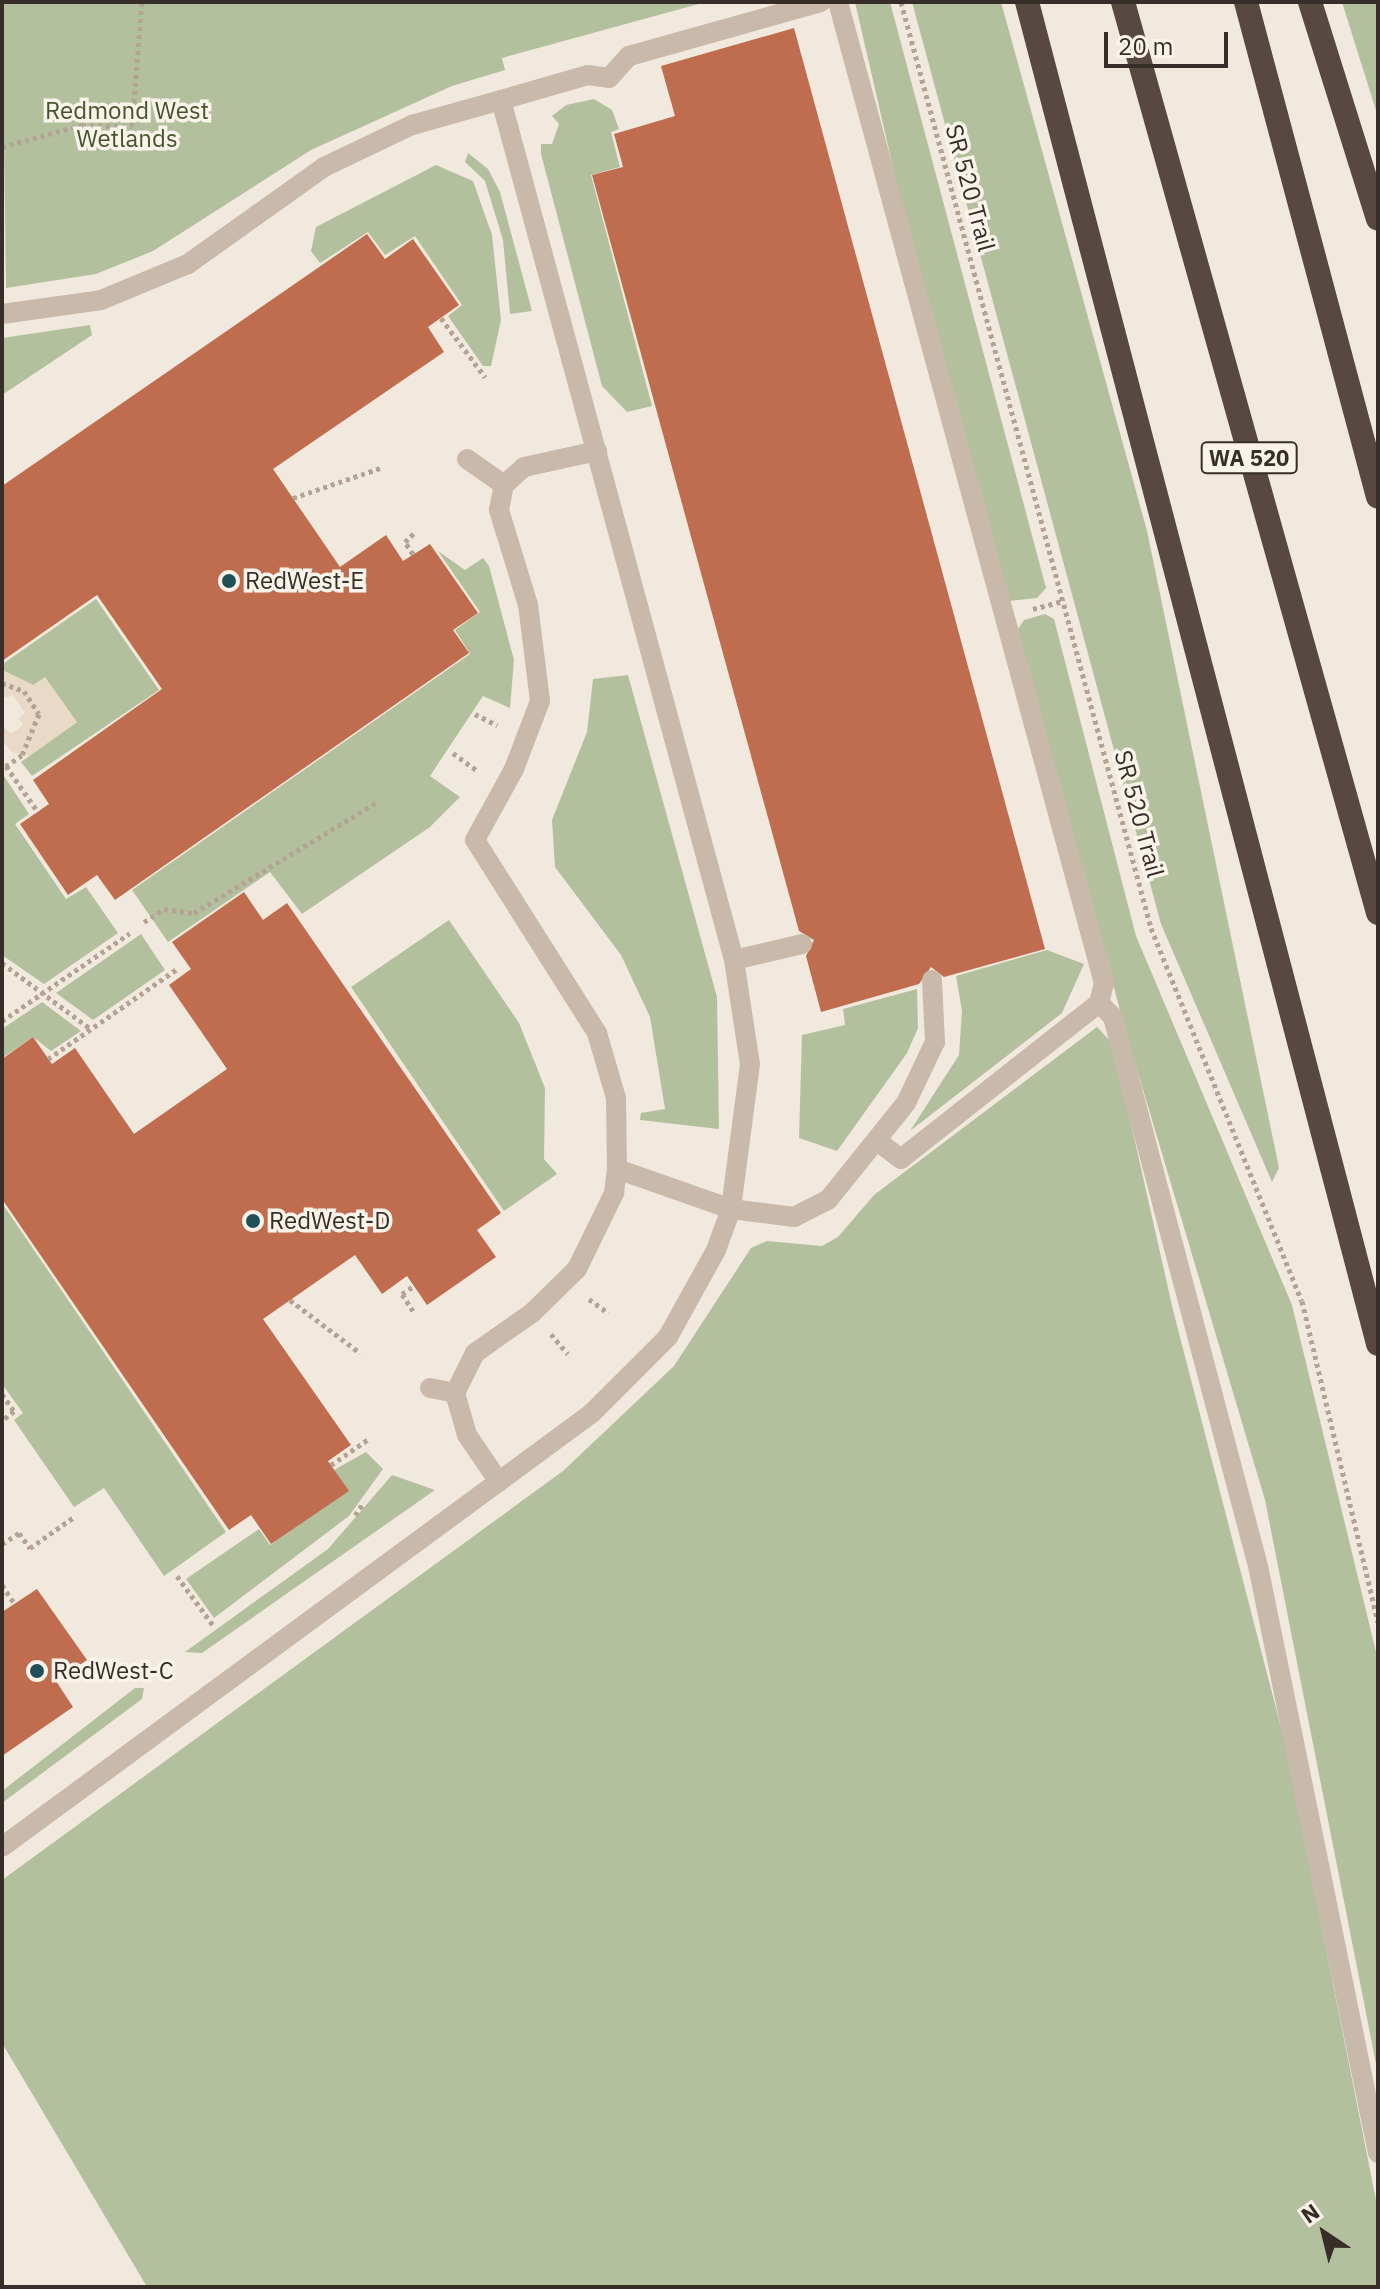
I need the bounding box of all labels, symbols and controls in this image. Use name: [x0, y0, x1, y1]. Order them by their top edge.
scale bar: [1108, 16, 1232, 66]
text: 20 m: [1118, 30, 1173, 62]
park label: Redmond West Wetlands: [45, 97, 209, 153]
street label: SR 520 Trail: [939, 121, 1001, 255]
road number: WA 520: [1199, 440, 1299, 476]
place label: RedWest-E: [245, 567, 364, 595]
marker: RedWest-E: [220, 572, 238, 590]
street label: SR 520 Trail: [1108, 747, 1170, 881]
place label: RedWest-D: [269, 1207, 390, 1235]
marker: RedWest-D: [244, 1212, 262, 1230]
place label: RedWest-C: [53, 1657, 174, 1685]
marker: RedWest-C: [28, 1662, 46, 1680]
north arrow: [1284, 2193, 1364, 2273]
text: N: [1295, 2196, 1325, 2229]

